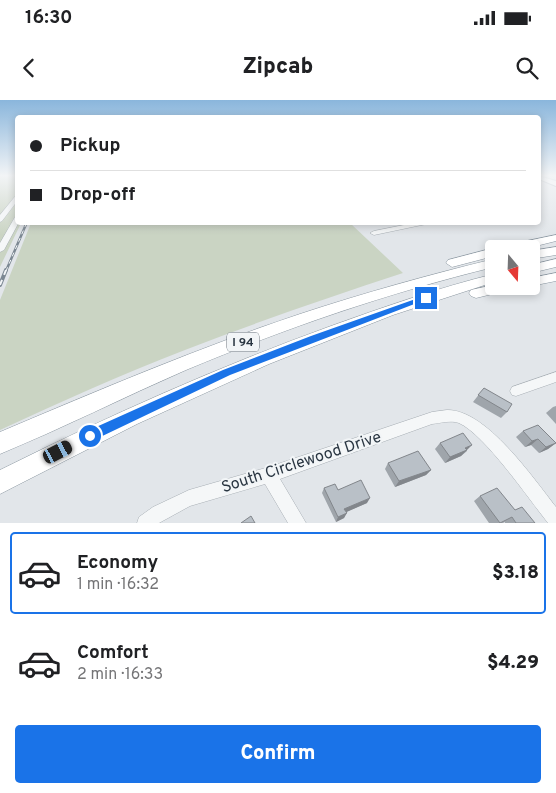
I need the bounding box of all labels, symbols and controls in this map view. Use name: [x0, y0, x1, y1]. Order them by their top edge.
text: 16:30: [25, 6, 72, 30]
icon: back: [15, 54, 43, 82]
text: Zipcab: [243, 54, 313, 81]
icon: search: [513, 54, 541, 82]
text: Pickup: [60, 134, 120, 158]
text: Drop-off: [60, 183, 135, 207]
north arrow: [485, 240, 540, 295]
map controls: [485, 240, 540, 295]
route end: [415, 287, 437, 309]
road number: I 94: [227, 332, 259, 352]
route start: [79, 425, 101, 447]
street label: South Circlewood Drive: [219, 428, 384, 498]
car: [41, 439, 74, 465]
icon: car: [17, 551, 62, 596]
text: Economy: [77, 551, 158, 575]
text: $3.18: [492, 561, 539, 585]
text: 1 min · 16:32: [77, 575, 159, 595]
icon: car: [17, 641, 62, 686]
text: Comfort: [77, 641, 149, 665]
text: $4.29: [487, 651, 539, 675]
text: 2 min · 16:33: [77, 665, 163, 685]
button: Confirm: [15, 725, 541, 783]

